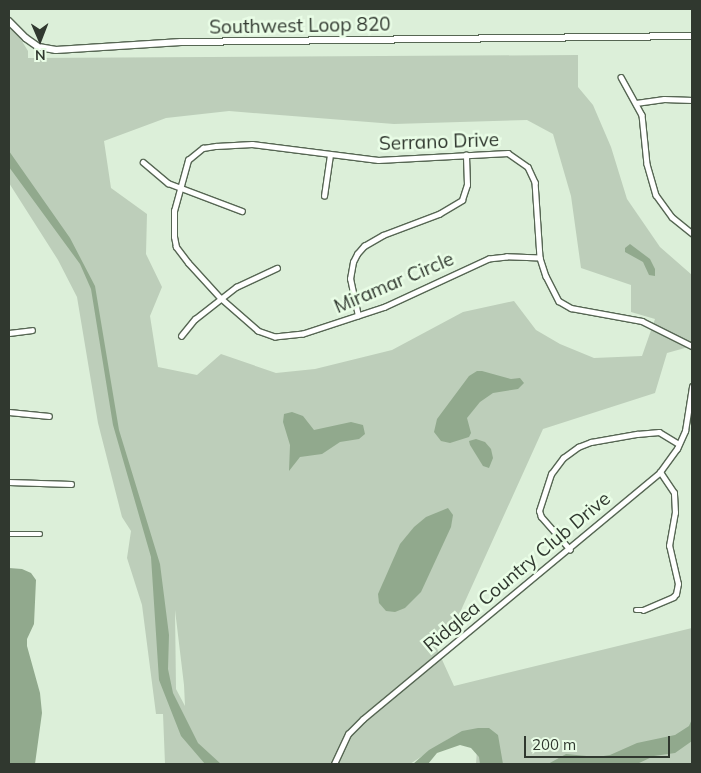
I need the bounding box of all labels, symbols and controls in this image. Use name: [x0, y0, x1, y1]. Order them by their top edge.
street label: Southwest Loop 820: [209, 13, 391, 39]
north arrow: [15, 15, 65, 65]
text: N: [35, 46, 46, 64]
street label: Serrano Drive: [379, 129, 499, 155]
street label: Miramar Circle: [331, 248, 457, 318]
street label: Ridglea Country Club Drive: [419, 487, 615, 657]
scale bar: [526, 726, 672, 758]
text: 200 m: [532, 735, 576, 754]

